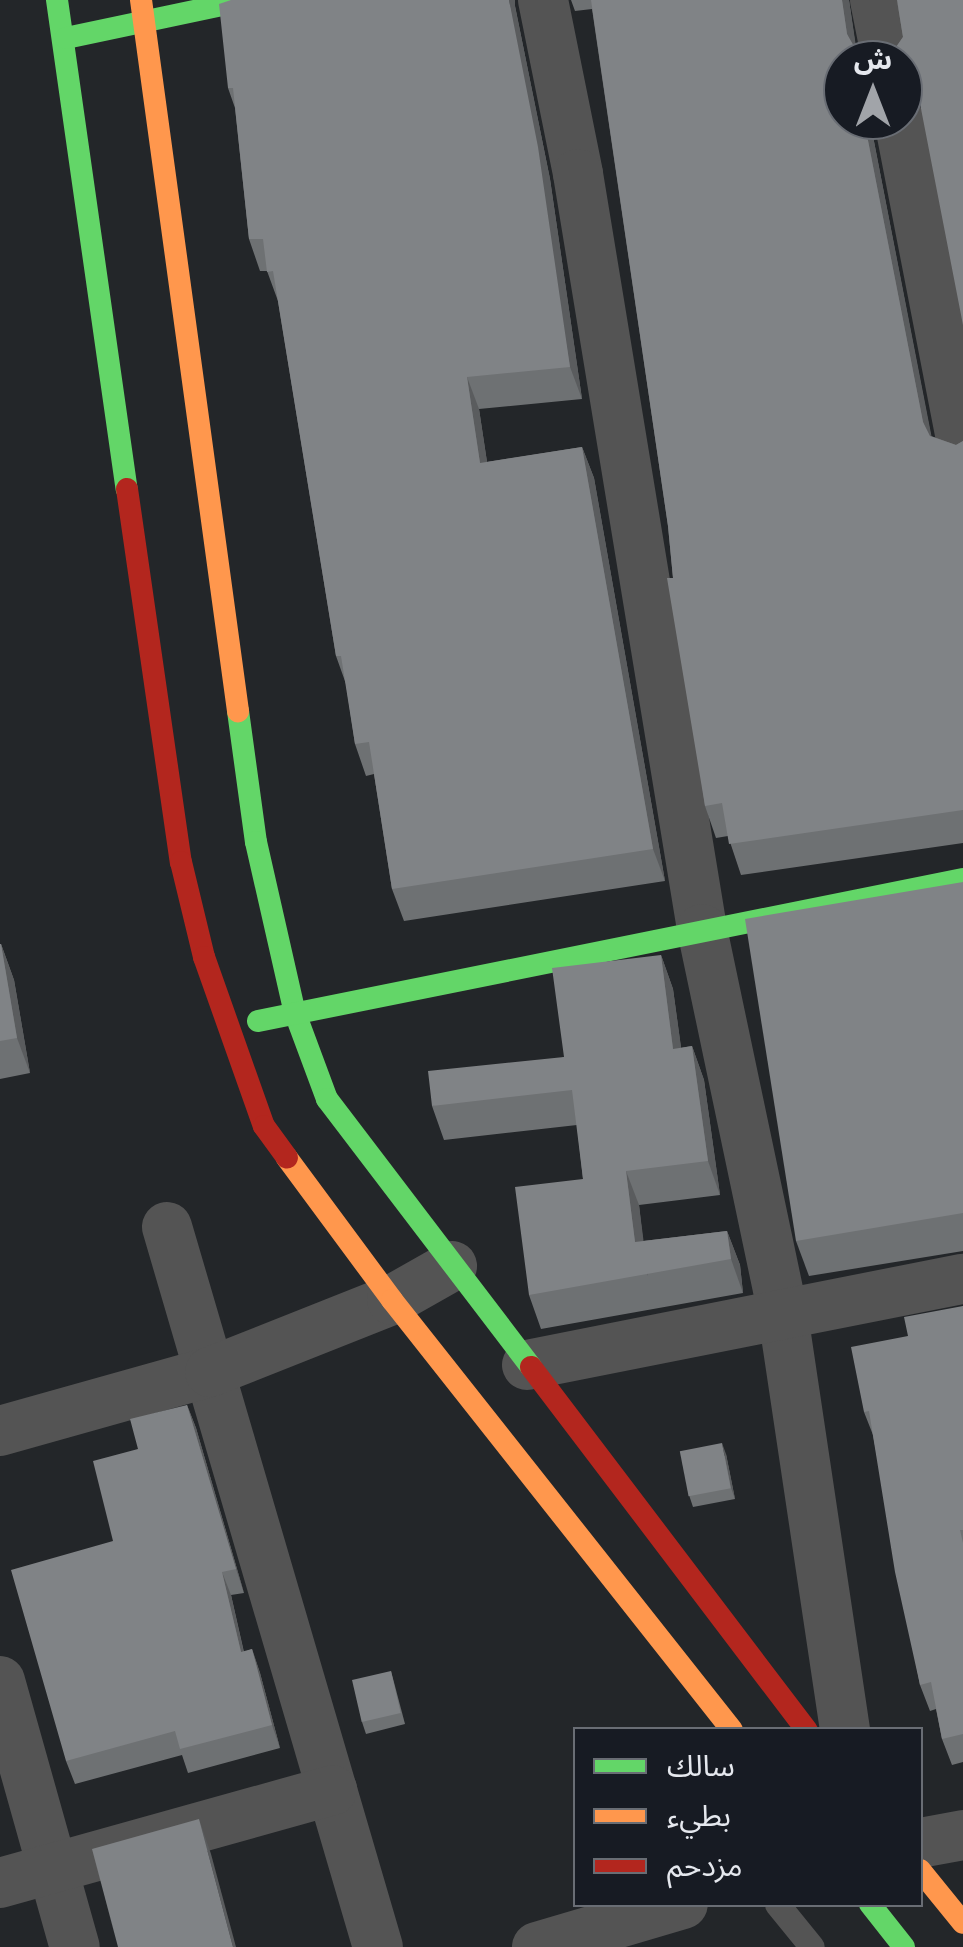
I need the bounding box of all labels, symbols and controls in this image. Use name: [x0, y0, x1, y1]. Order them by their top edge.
north arrow: [823, 40, 923, 140]
text: ش: [854, 44, 892, 80]
legend: [573, 1727, 923, 1907]
text: سالك: [667, 1750, 735, 1787]
text: بطيء: [667, 1800, 731, 1837]
text: مزدحم: [667, 1850, 743, 1887]

